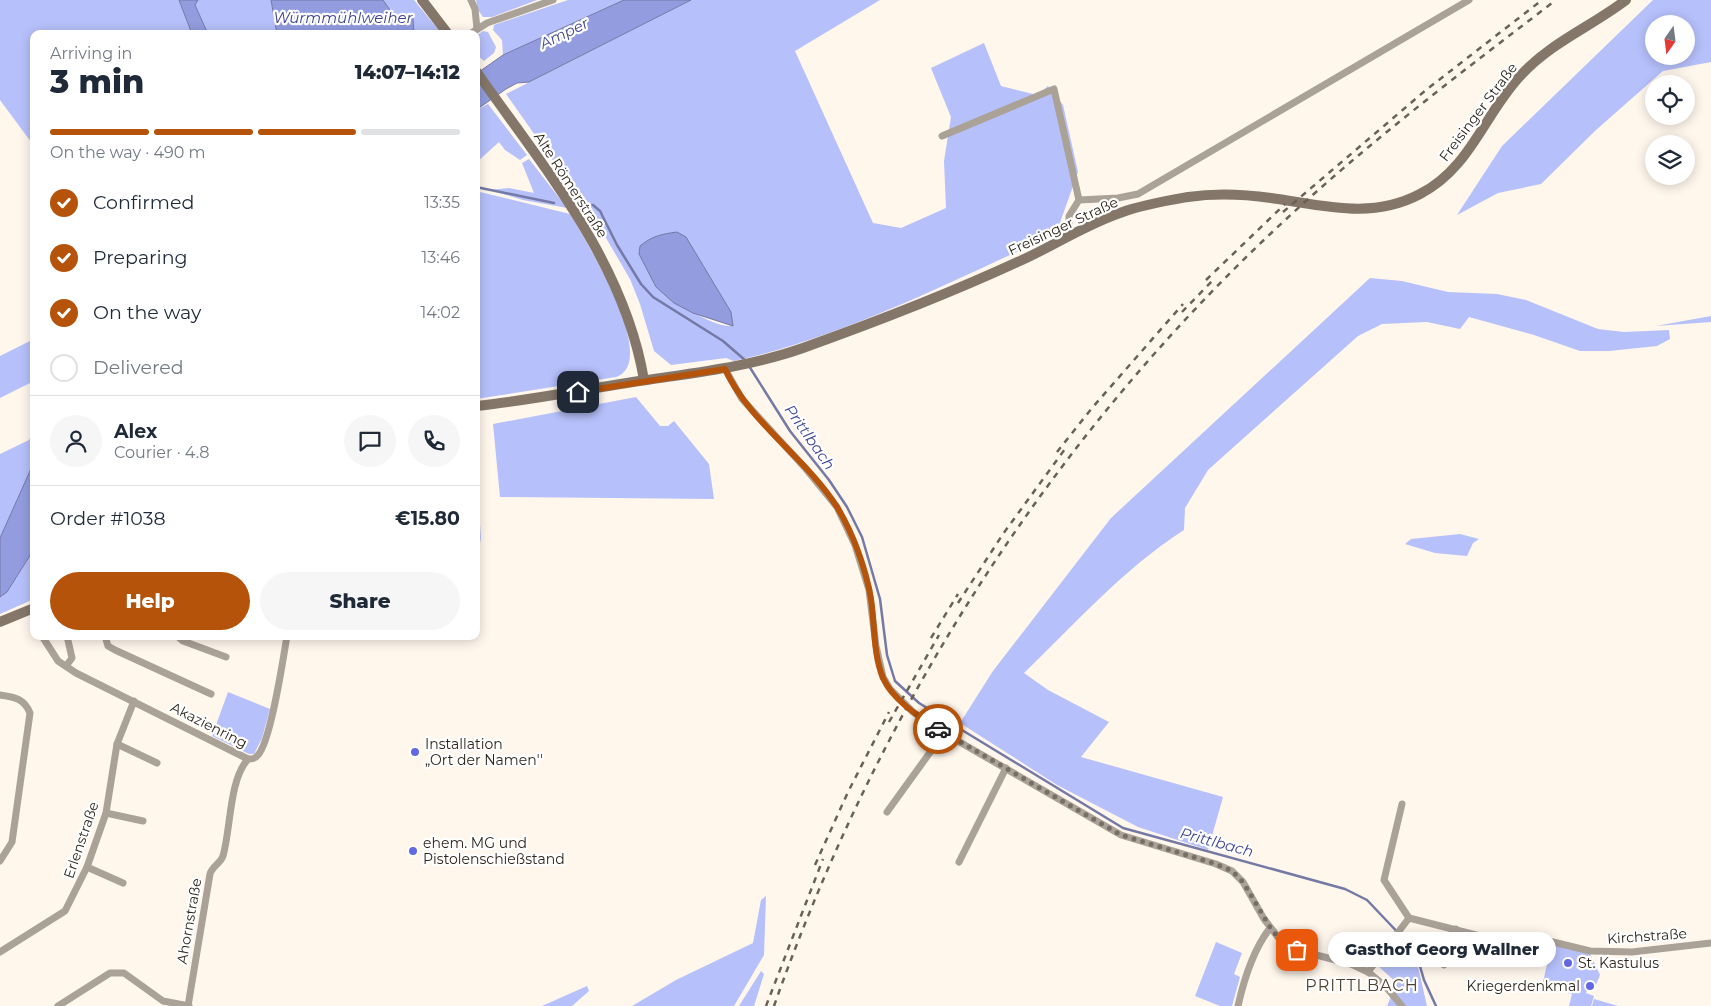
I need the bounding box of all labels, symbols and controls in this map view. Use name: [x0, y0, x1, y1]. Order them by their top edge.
water label: Würmmühlweiher: [273, 8, 414, 27]
water label: Amper: [536, 13, 592, 53]
north arrow: [1645, 15, 1695, 65]
map controls: [1645, 15, 1695, 185]
text: Arriving in: [50, 44, 132, 63]
street label: Freisinger Straße: [1435, 59, 1521, 165]
text: 14:07–14:12: [355, 61, 460, 84]
text: 3 min: [50, 62, 144, 101]
button: locate: [1645, 75, 1695, 125]
street label: Alte Römerstraße: [530, 129, 612, 241]
button: layers: [1645, 135, 1695, 185]
text: On the way · 490 m: [50, 143, 206, 162]
icon: check: [50, 189, 78, 217]
text: Confirmed: [93, 191, 194, 214]
text: 13:35: [424, 193, 460, 212]
street label: Freisinger Straße: [1005, 193, 1121, 259]
icon: check: [50, 244, 78, 272]
text: Preparing: [93, 246, 188, 269]
text: 13:46: [421, 248, 460, 267]
icon: check: [50, 299, 78, 327]
text: On the way: [93, 301, 201, 324]
text: 14:02: [420, 303, 460, 322]
text: Delivered: [93, 356, 184, 379]
pin: [557, 371, 599, 413]
icon: home: [564, 378, 592, 406]
water label: Prittlbach: [781, 401, 839, 473]
button: person: [50, 415, 102, 467]
button: chat: [344, 415, 396, 467]
button: phone: [408, 415, 460, 467]
text: Alex: [114, 420, 157, 443]
text: Courier · 4.8: [114, 443, 210, 462]
text: Order #1038: [50, 507, 166, 530]
text: €15.80: [395, 507, 460, 530]
button: Help: [50, 572, 250, 630]
button: Share: [260, 572, 460, 630]
street label: Akazienring: [168, 698, 250, 752]
courier: [913, 704, 963, 754]
icon: car: [924, 715, 952, 743]
place label: Installation „Ort der Namen'': [425, 735, 543, 769]
marker: Installation „Ort der Namen'': [409, 746, 421, 758]
street label: Erlenstraße: [59, 799, 103, 881]
water label: Prittlbach: [1178, 823, 1256, 861]
place label: ehem. MG und Pistolenschießstand: [423, 834, 565, 868]
marker: ehem. MG und Pistolenschießstand: [407, 845, 419, 857]
street label: Ahornstraße: [173, 877, 205, 965]
street label: Kirchstraße: [1606, 924, 1688, 948]
pin: [1276, 929, 1318, 971]
callout: Gasthof Georg Wallner: [1327, 932, 1554, 968]
icon: bag: [1283, 936, 1311, 964]
text: Gasthof Georg Wallner: [1345, 940, 1539, 959]
place label: St. Kastulus: [1578, 954, 1659, 972]
marker: St. Kastulus: [1562, 957, 1574, 969]
district label: PRITTLBACH: [1305, 976, 1419, 995]
place label: Kriegerdenkmal: [1466, 977, 1580, 995]
marker: Kriegerdenkmal: [1584, 980, 1596, 992]

